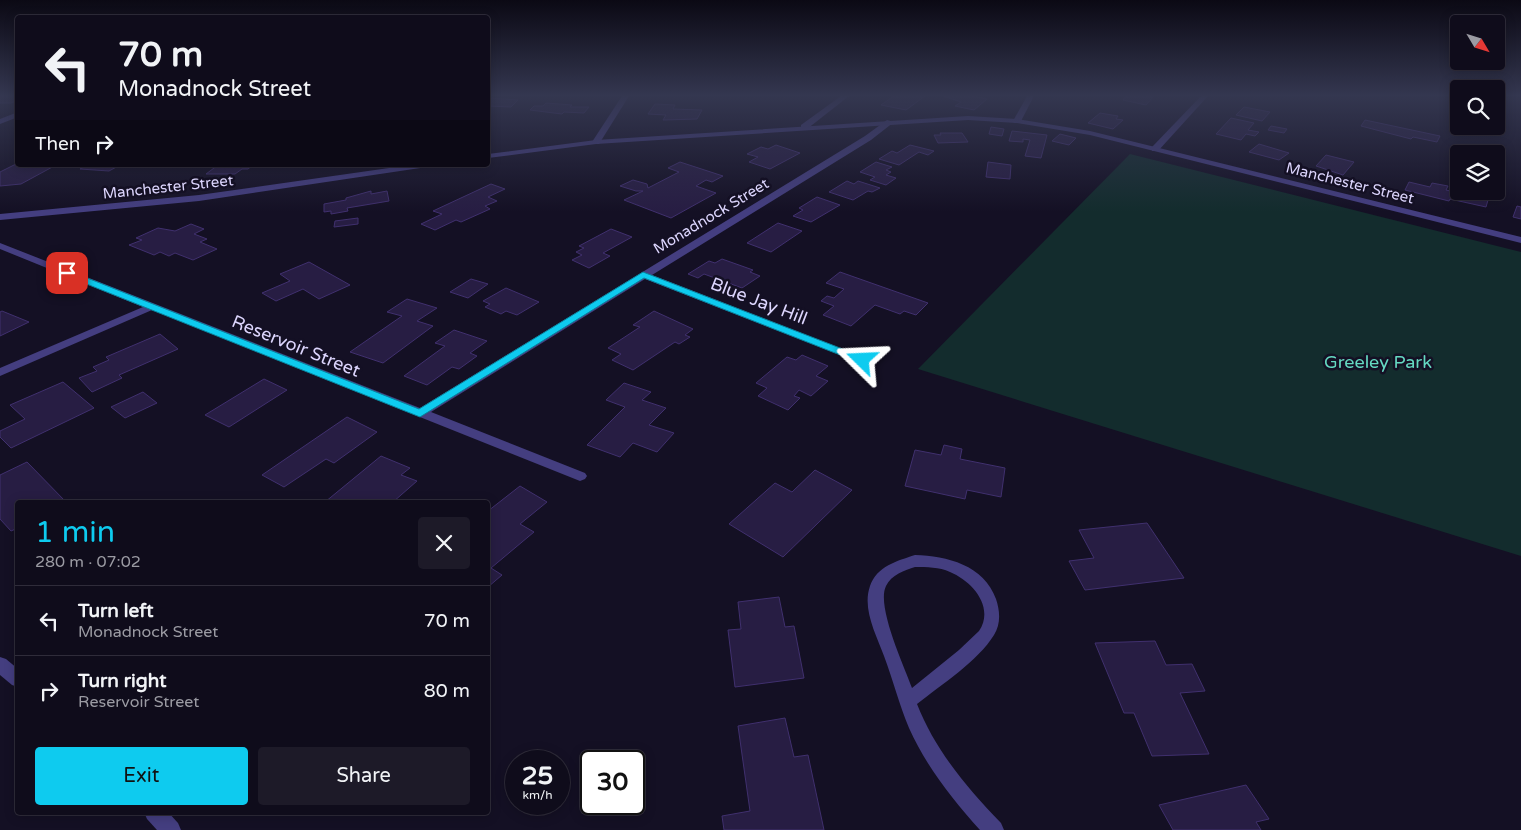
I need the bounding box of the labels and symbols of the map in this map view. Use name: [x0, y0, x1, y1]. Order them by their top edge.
north arrow: [1450, 15, 1505, 70]
street label: Manchester Street: [1284, 158, 1416, 208]
street label: Manchester Street: [102, 171, 235, 203]
street label: Monadnock Street: [650, 174, 772, 258]
pin: [46, 252, 88, 294]
street label: Blue Jay Hill: [707, 272, 811, 330]
street label: Reservoir Street: [229, 310, 364, 382]
position arrow: [835, 333, 887, 385]
park label: Greeley Park: [1324, 351, 1432, 373]
speed limit sign: 30: [580, 750, 645, 815]

